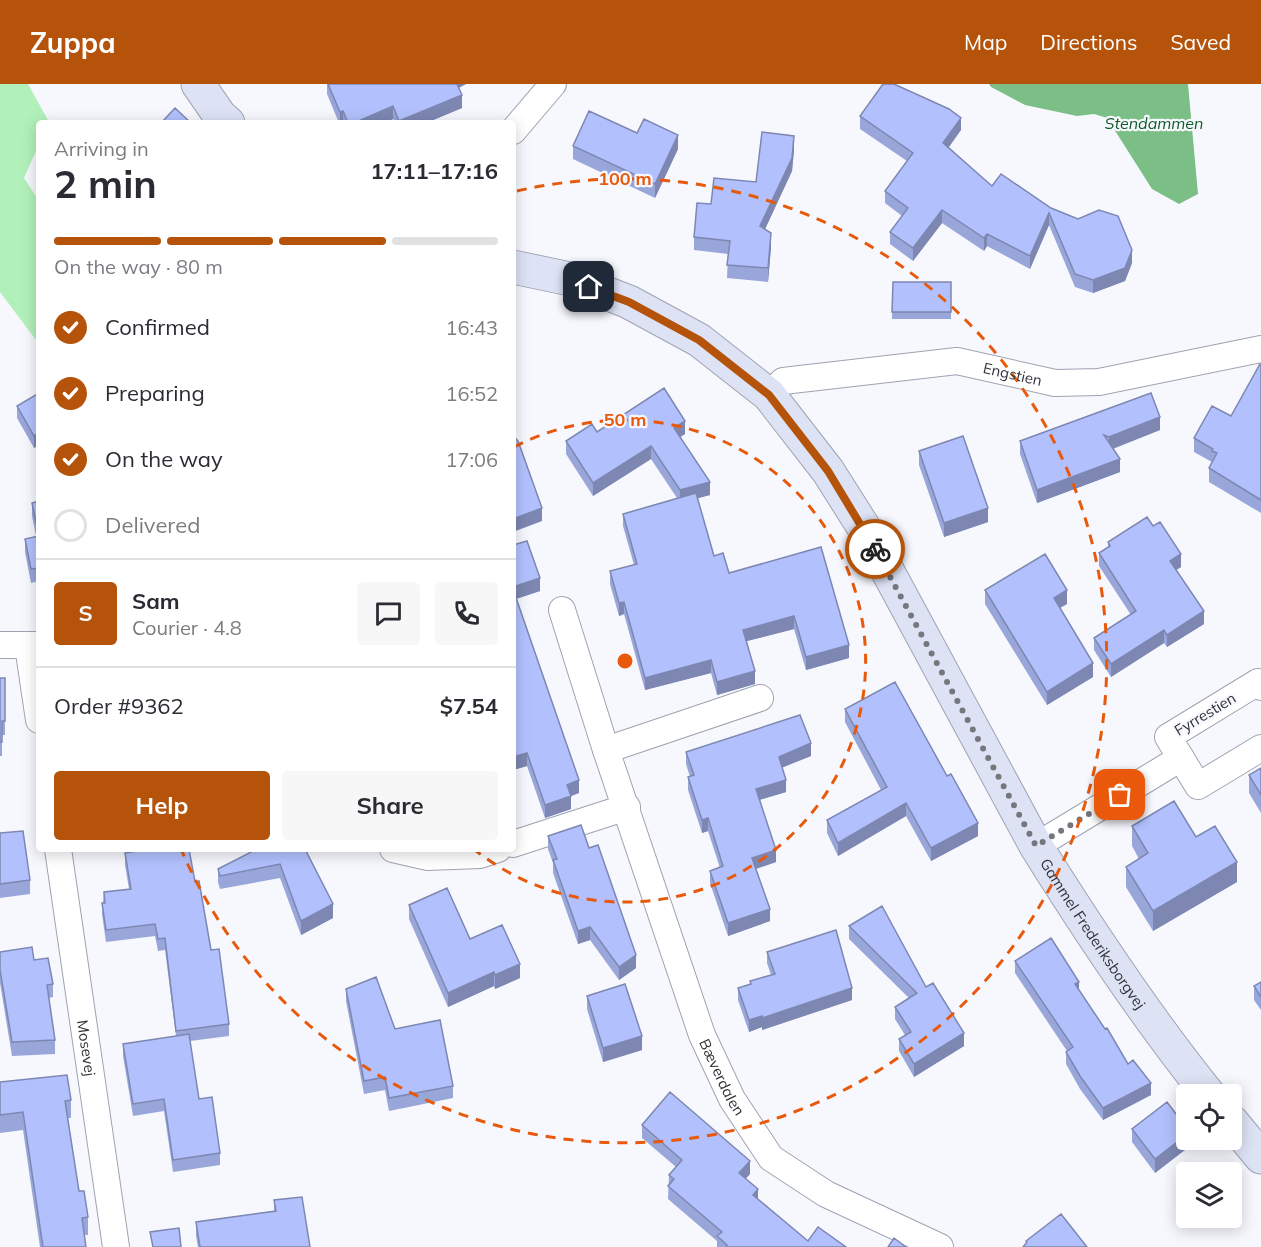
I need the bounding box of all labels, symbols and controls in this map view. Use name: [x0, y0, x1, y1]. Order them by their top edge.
text: Zuppa: [30, 25, 116, 60]
text: Map: [964, 29, 1007, 55]
text: Directions: [1040, 29, 1137, 55]
text: Saved: [1170, 29, 1231, 55]
water label: Stendammen: [1105, 113, 1203, 133]
text: Arriving in: [54, 136, 149, 161]
text: 17:11–17:16: [370, 157, 498, 185]
text: 2 min: [54, 159, 157, 208]
text: 100 m: [598, 167, 652, 190]
text: On the way · 80 m: [54, 254, 223, 279]
pin: [563, 261, 614, 312]
icon: home: [572, 270, 605, 303]
icon: check: [54, 311, 87, 344]
text: Confirmed: [105, 313, 210, 341]
text: 16:43: [445, 315, 498, 340]
street label: Engstien: [981, 358, 1044, 389]
icon: check: [54, 377, 87, 410]
text: Preparing: [105, 379, 205, 407]
text: 16:52: [445, 381, 498, 406]
text: 50 m: [604, 408, 646, 431]
icon: check: [54, 443, 87, 476]
text: On the way: [105, 445, 223, 473]
text: 17:06: [445, 447, 498, 472]
text: Delivered: [105, 511, 200, 539]
courier: [845, 519, 905, 579]
icon: bike: [859, 533, 892, 566]
button: chat: [357, 582, 420, 645]
button: phone: [435, 582, 498, 645]
text: Sam: [132, 587, 180, 615]
text: S: [78, 599, 93, 627]
text: Courier · 4.8: [132, 615, 242, 640]
centre of rings: [615, 651, 635, 671]
street label: Fyrrestien: [1171, 688, 1239, 740]
text: Order #9362: [54, 692, 184, 720]
text: $7.54: [440, 692, 498, 720]
pin: [1094, 769, 1145, 820]
button: Help: [54, 771, 270, 840]
button: Share: [282, 771, 498, 840]
icon: bag: [1103, 778, 1136, 811]
street label: Gammel Frederiksborgvej: [1037, 855, 1150, 1012]
street label: Mosevej: [74, 1019, 100, 1077]
street label: Bæverdalen: [695, 1035, 750, 1119]
map controls: [1176, 1084, 1242, 1228]
button: locate: [1176, 1084, 1242, 1150]
button: layers: [1176, 1162, 1242, 1228]

